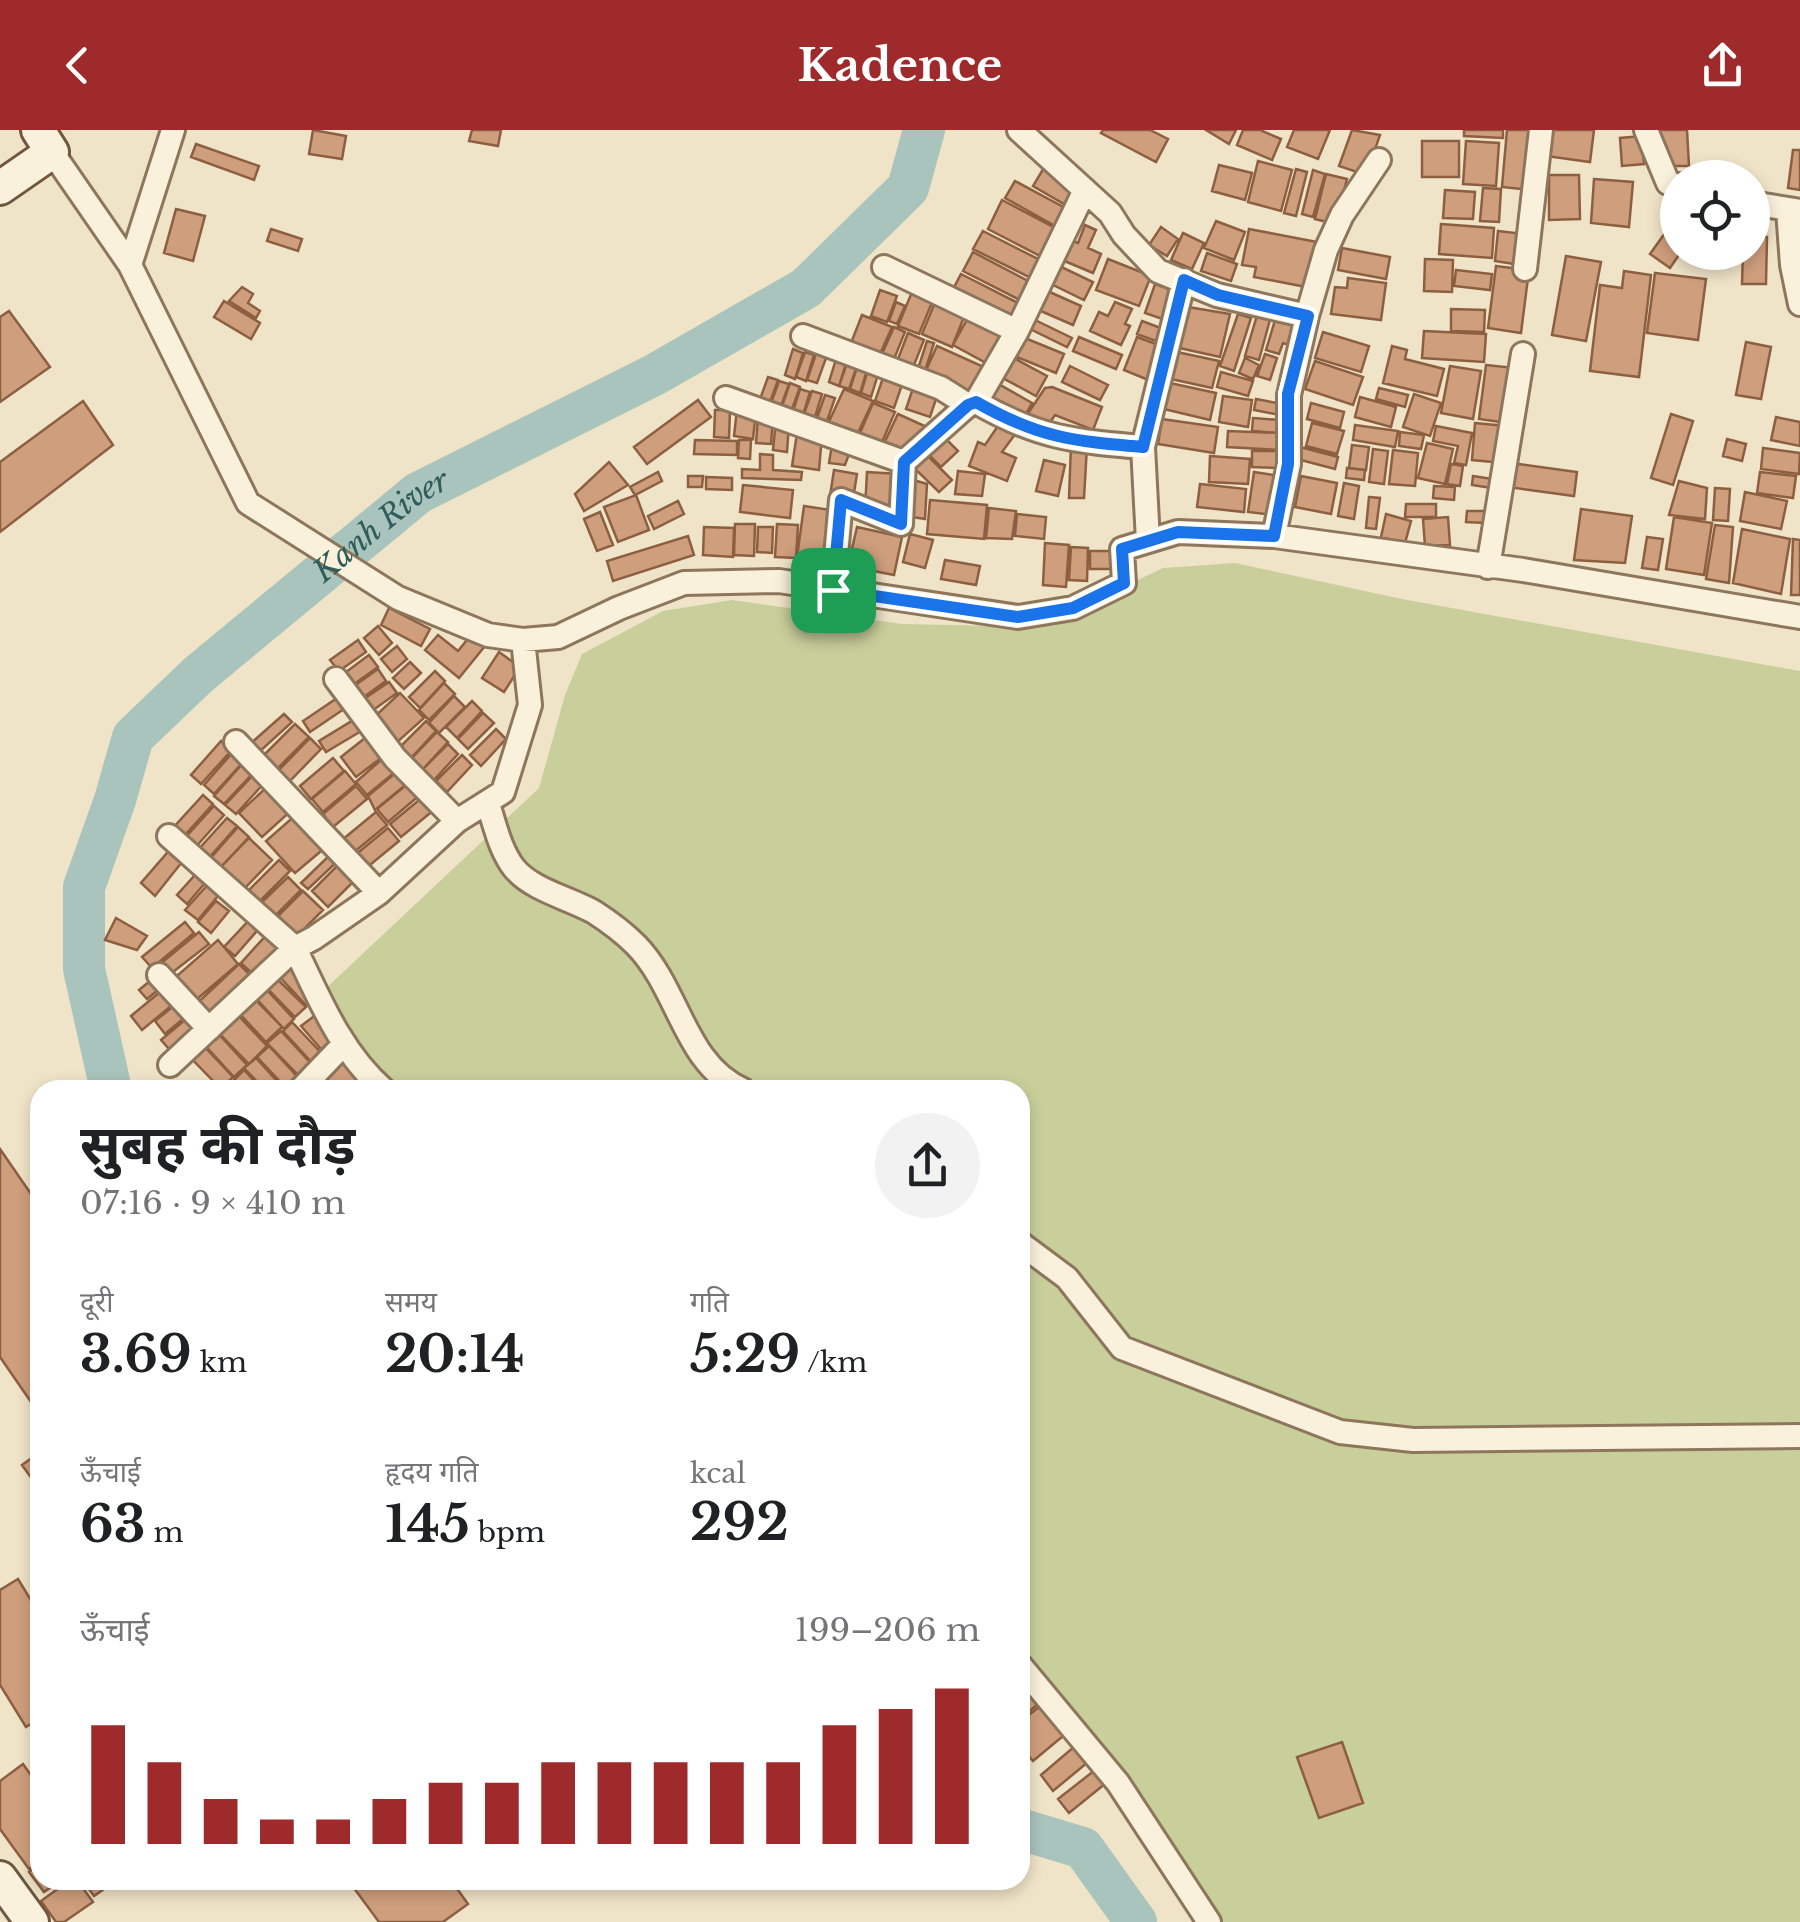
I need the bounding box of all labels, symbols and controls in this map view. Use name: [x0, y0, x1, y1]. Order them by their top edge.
text: Kadence: [798, 37, 1002, 93]
icon: back: [50, 38, 105, 93]
icon: share: [1695, 38, 1750, 93]
map controls: [1660, 160, 1770, 270]
button: locate: [1660, 160, 1770, 270]
water label: Kanh River: [305, 461, 456, 591]
pin: [791, 548, 876, 633]
icon: arrive: [806, 563, 861, 618]
text: सुबह की दौड़: [80, 1111, 355, 1179]
button: share: [875, 1113, 980, 1218]
text: 07:16 · 9 × 410 m: [80, 1183, 345, 1223]
text: दूरी: [80, 1285, 114, 1320]
text: समय: [385, 1285, 437, 1320]
text: गति: [690, 1285, 729, 1320]
text: 3.69: [80, 1323, 192, 1386]
text: 20:14: [385, 1323, 525, 1386]
text: 5:29: [690, 1323, 800, 1386]
text: km: [192, 1345, 247, 1380]
text: /km: [800, 1345, 867, 1380]
text: ऊँचाई: [80, 1455, 141, 1490]
text: हृदय गति: [385, 1455, 479, 1490]
text: kcal: [690, 1456, 746, 1491]
text: 292: [690, 1491, 789, 1554]
text: 63: [80, 1493, 146, 1556]
text: 145: [385, 1493, 470, 1556]
text: m: [146, 1515, 184, 1550]
text: bpm: [470, 1515, 545, 1550]
text: ऊँचाई: [80, 1610, 149, 1650]
text: 199–206 m: [795, 1610, 980, 1650]

